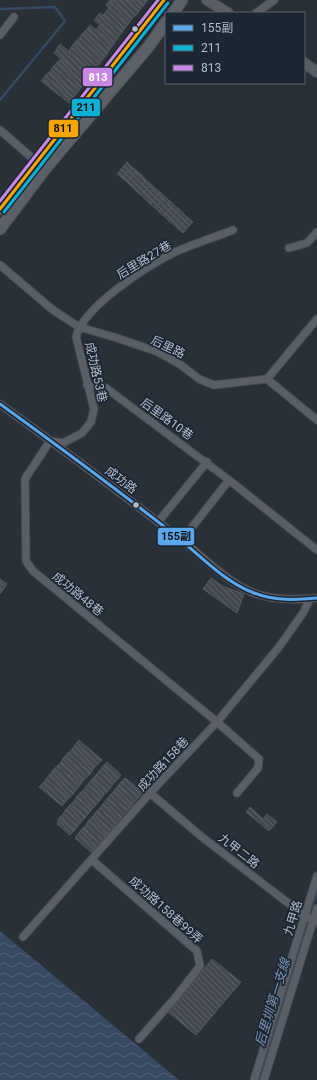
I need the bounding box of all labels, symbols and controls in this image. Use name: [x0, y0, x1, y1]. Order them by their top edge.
legend: [165, 12, 305, 84]
text: 155副: [201, 21, 233, 35]
unlabelled marker: [130, 24, 140, 34]
text: 211: [201, 41, 221, 55]
text: 813: [201, 61, 221, 75]
line badge: 813: [82, 67, 113, 87]
text: 813: [89, 71, 107, 84]
line badge: 211: [71, 98, 101, 117]
text: 211: [77, 101, 95, 114]
line badge: 811: [48, 119, 79, 138]
text: 811: [54, 122, 72, 135]
street label: 后里路27巷: [114, 238, 174, 282]
street label: 后里路: [149, 333, 187, 361]
street label: 成功路53巷: [82, 340, 110, 404]
street label: 后里路10巷: [138, 395, 196, 443]
street label: 成功路: [102, 464, 140, 496]
unlabelled marker: [131, 500, 141, 510]
line badge: 155副: [157, 527, 195, 546]
text: 155副: [161, 530, 191, 543]
street label: 成功路48巷: [50, 569, 106, 619]
street label: 成功路158巷: [135, 734, 191, 794]
street label: 九甲二路: [216, 831, 262, 871]
street label: 成功路158巷99弄: [126, 873, 206, 947]
street label: 九甲路: [281, 899, 305, 937]
water label: 后里圳第一支線: [252, 955, 294, 1048]

